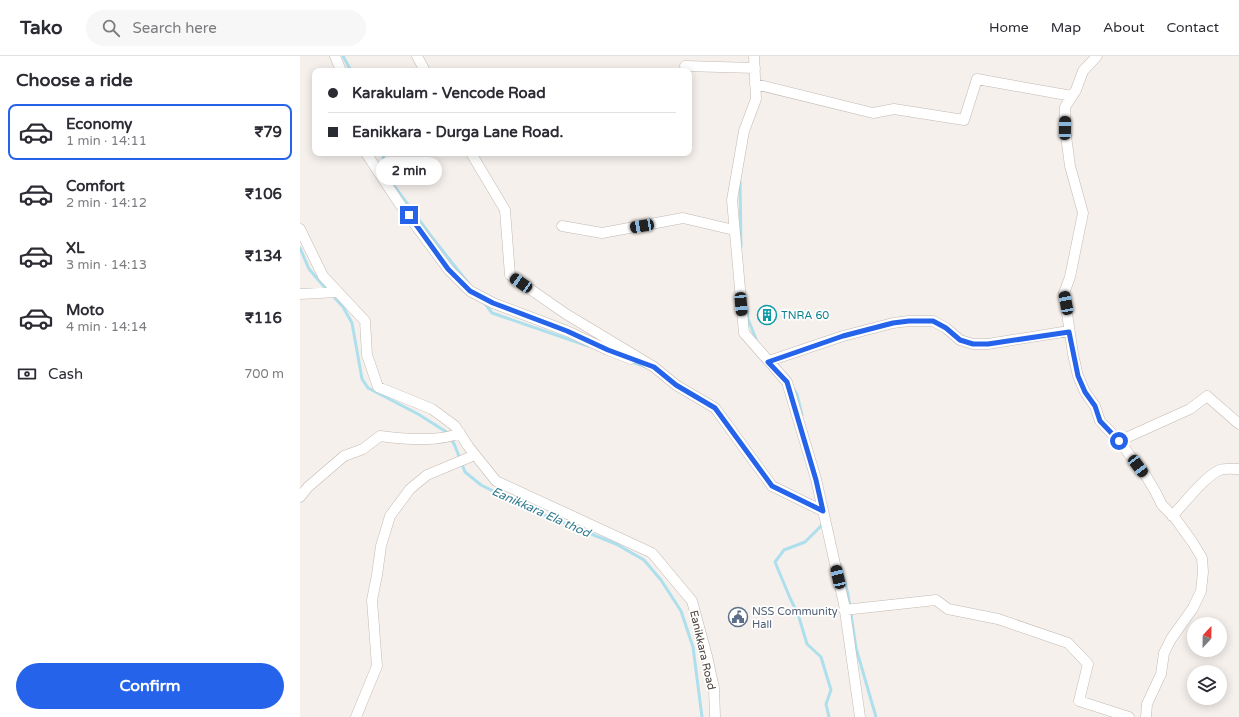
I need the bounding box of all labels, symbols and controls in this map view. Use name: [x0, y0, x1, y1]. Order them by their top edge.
search box: [86, 10, 366, 46]
text: Tako: [20, 17, 62, 39]
icon: search: [100, 17, 122, 39]
text: Search here: [132, 19, 217, 37]
text: Home: [989, 19, 1029, 36]
text: Map: [1051, 19, 1081, 36]
text: About: [1103, 19, 1145, 36]
text: Contact: [1167, 19, 1219, 36]
text: Choose a ride: [16, 69, 133, 91]
text: Karakulam - Vencode Road: [352, 84, 546, 102]
icon: car: [18, 114, 54, 150]
text: Economy: [66, 115, 132, 133]
car: [1059, 116, 1071, 140]
text: ₹79: [254, 123, 282, 141]
text: Eanikkara - Durga Lane Road.: [352, 123, 563, 141]
text: 1 min · 14:11: [66, 133, 147, 149]
callout: 2 min: [376, 157, 442, 185]
text: 2 min: [392, 163, 426, 179]
icon: car: [18, 176, 54, 212]
text: Comfort: [66, 177, 125, 195]
text: ₹106: [245, 185, 282, 203]
text: 2 min · 14:12: [66, 195, 147, 211]
route end: [400, 206, 418, 224]
car: [629, 218, 655, 234]
icon: car: [18, 238, 54, 274]
text: XL: [66, 239, 85, 257]
text: ₹134: [245, 247, 282, 265]
text: 3 min · 14:13: [66, 257, 147, 273]
car: [508, 271, 534, 295]
car: [1058, 290, 1074, 316]
car: [734, 292, 748, 316]
icon: car: [18, 300, 54, 336]
text: Moto: [66, 301, 104, 319]
building icon: TNRA 60: [756, 304, 778, 326]
text: ₹116: [245, 309, 282, 327]
place label: TNRA 60: [781, 309, 829, 322]
text: 4 min · 14:14: [66, 319, 147, 335]
icon: cash: [16, 363, 38, 385]
text: Cash: [48, 365, 83, 383]
text: 700 m: [244, 366, 284, 382]
route start: [1110, 432, 1128, 450]
car: [1126, 453, 1150, 479]
water label: Eanikkara Ela thod: [490, 484, 594, 541]
car: [829, 564, 847, 590]
place label: NSS Community Hall: [752, 605, 838, 631]
public building icon: NSS Community Hall: [727, 606, 749, 628]
street label: Eanikkara Road: [687, 609, 718, 691]
north arrow: [1187, 617, 1227, 657]
map controls: [1187, 617, 1227, 705]
button: Confirm: [16, 663, 284, 709]
button: layers: [1187, 665, 1227, 705]

